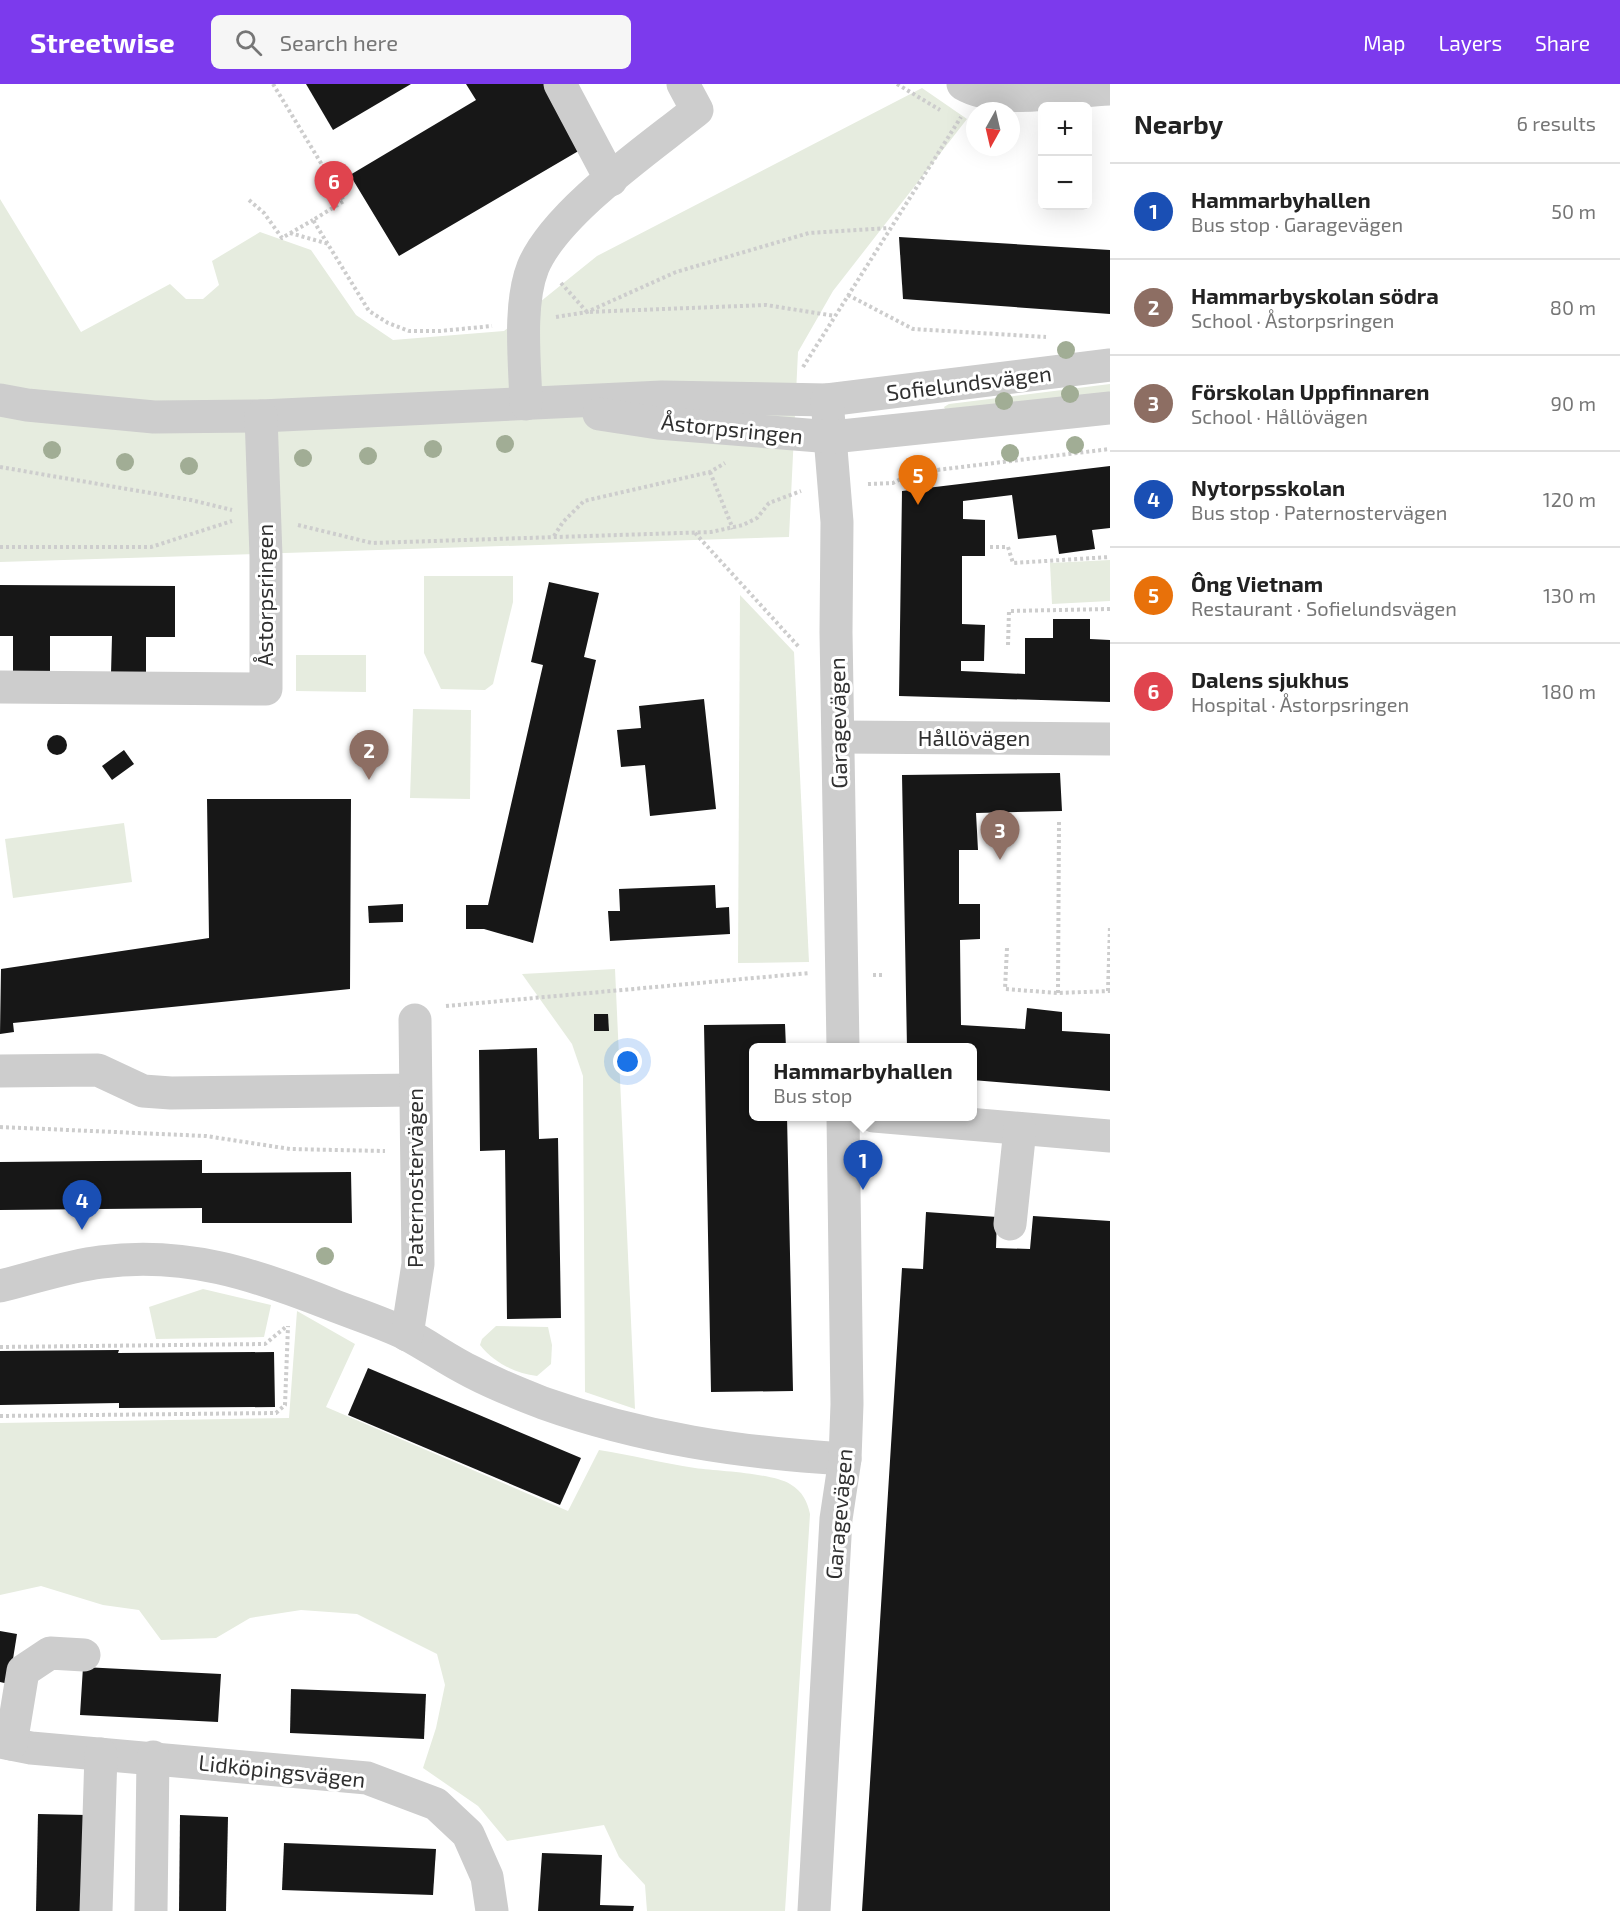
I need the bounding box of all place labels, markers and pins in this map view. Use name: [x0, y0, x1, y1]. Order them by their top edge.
pin: 6: [314, 162, 354, 211]
pin: 5: [898, 456, 938, 505]
pin: 2: [350, 730, 388, 780]
pin: 3: [980, 810, 1020, 860]
pin: 1: [844, 1140, 882, 1190]
pin: 4: [62, 1180, 101, 1230]

